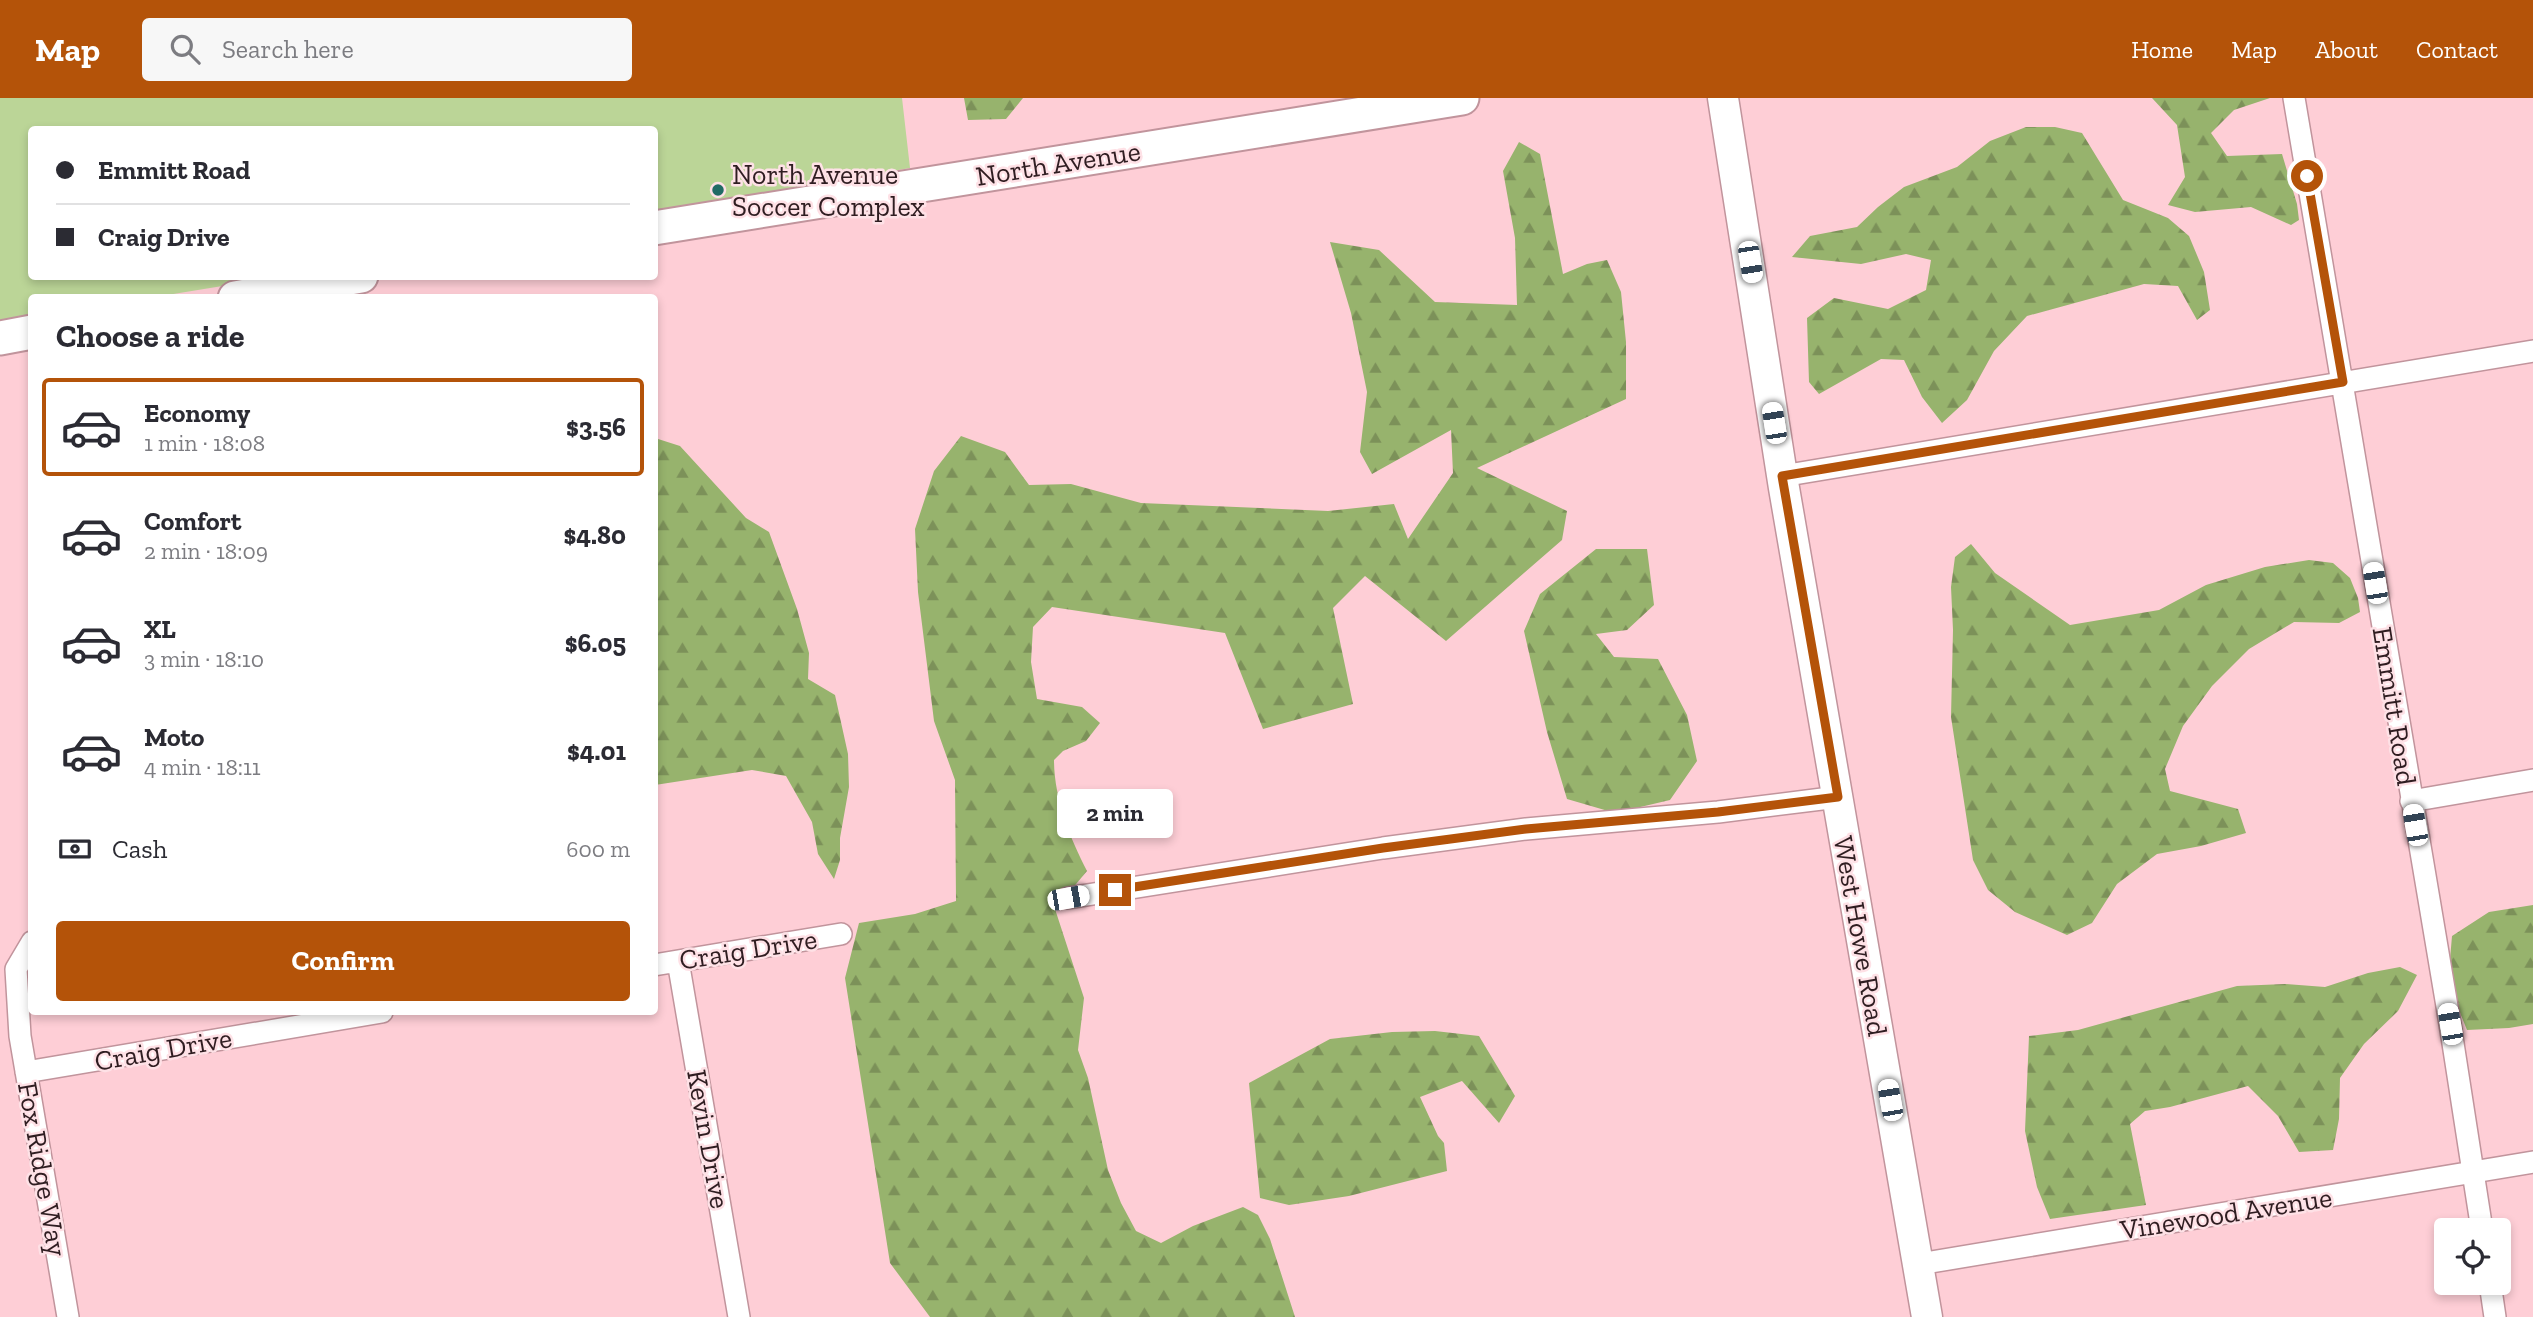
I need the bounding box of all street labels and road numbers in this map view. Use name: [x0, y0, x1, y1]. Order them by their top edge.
street label: North Avenue: [973, 134, 1143, 193]
street label: Emmitt Road: [2366, 624, 2423, 788]
street label: West Howe Road: [1827, 834, 1894, 1039]
street label: Craig Drive: [677, 922, 819, 977]
street label: Craig Drive: [92, 1021, 234, 1078]
street label: Kevin Drive: [680, 1067, 737, 1211]
street label: Fox Ridge Way: [11, 1079, 74, 1259]
street label: Vinewood Avenue: [2117, 1180, 2334, 1247]

